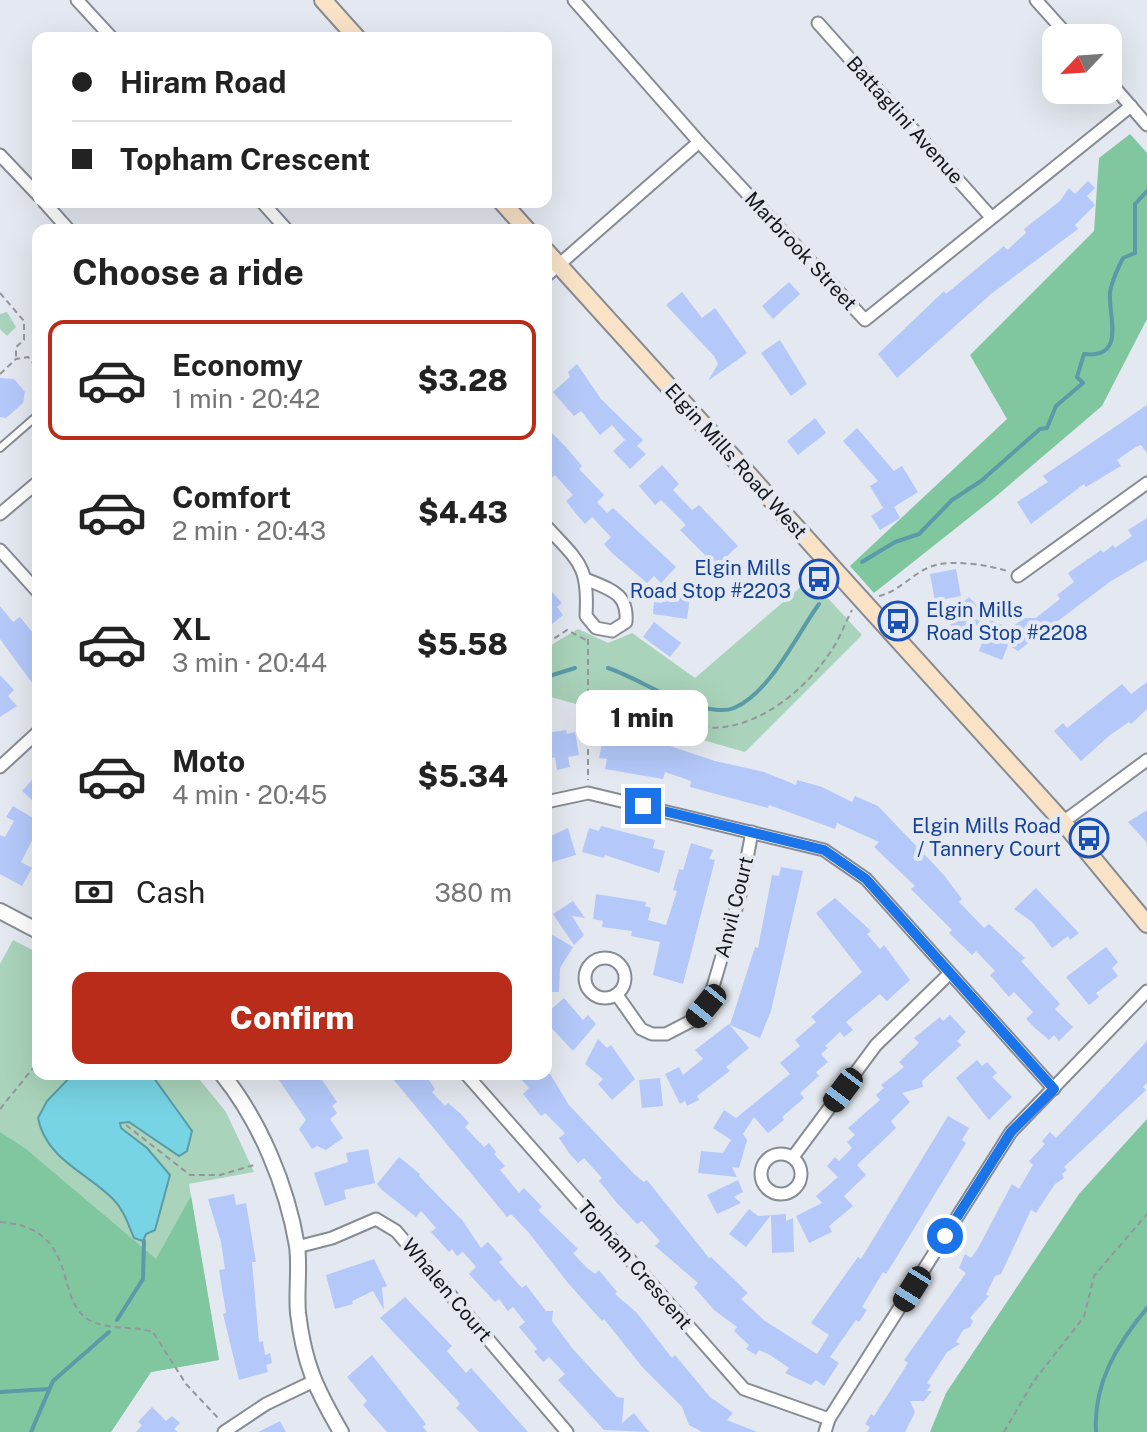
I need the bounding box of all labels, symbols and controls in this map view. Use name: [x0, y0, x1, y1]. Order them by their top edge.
north arrow: [1042, 24, 1122, 104]
map controls: [1042, 24, 1122, 104]
street label: Battaglini Avenue: [842, 51, 968, 189]
text: Hiram Road: [120, 64, 287, 100]
text: Topham Crescent: [120, 141, 370, 177]
street label: Marbrook Street: [740, 187, 862, 315]
text: Choose a ride: [72, 251, 304, 293]
icon: car: [76, 344, 148, 416]
text: Economy: [172, 347, 303, 383]
text: $3.28: [418, 362, 508, 398]
street label: Elgin Mills Road West: [660, 378, 812, 544]
text: 1 min · 20:42: [172, 383, 320, 414]
icon: car: [76, 476, 148, 548]
text: Comfort: [172, 479, 291, 515]
text: $4.43: [418, 494, 508, 530]
text: 2 min · 20:43: [172, 515, 326, 546]
place label: Elgin Mills Road Stop #2203: [630, 556, 791, 603]
bus stop icon: Elgin Mills Road Stop #2203: [798, 558, 840, 600]
place label: Elgin Mills Road Stop #2208: [926, 598, 1088, 645]
bus stop icon: Elgin Mills Road Stop #2208: [877, 600, 919, 642]
icon: car: [76, 608, 148, 680]
text: XL: [172, 611, 211, 647]
text: $5.58: [417, 626, 508, 662]
text: 3 min · 20:44: [172, 647, 327, 678]
callout: 1 min: [577, 690, 709, 746]
text: 1 min: [610, 702, 674, 733]
icon: car: [76, 740, 148, 812]
text: Moto: [172, 743, 245, 779]
text: $5.34: [417, 758, 508, 794]
text: 4 min · 20:45: [172, 779, 327, 810]
route end: [625, 788, 661, 824]
place label: Elgin Mills Road / Tannery Court: [912, 814, 1061, 861]
bus stop icon: Elgin Mills Road / Tannery Court: [1068, 817, 1110, 859]
street label: Anvil Court: [710, 854, 758, 960]
icon: cash: [72, 870, 116, 914]
text: Cash: [136, 874, 205, 910]
text: 380 m: [434, 877, 512, 908]
button: Confirm: [72, 972, 512, 1064]
car: [682, 980, 730, 1032]
car: [819, 1064, 867, 1116]
street label: Topham Crescent: [573, 1196, 697, 1334]
route start: [927, 1218, 963, 1254]
street label: Whalen Court: [397, 1234, 497, 1346]
car: [889, 1262, 935, 1316]

